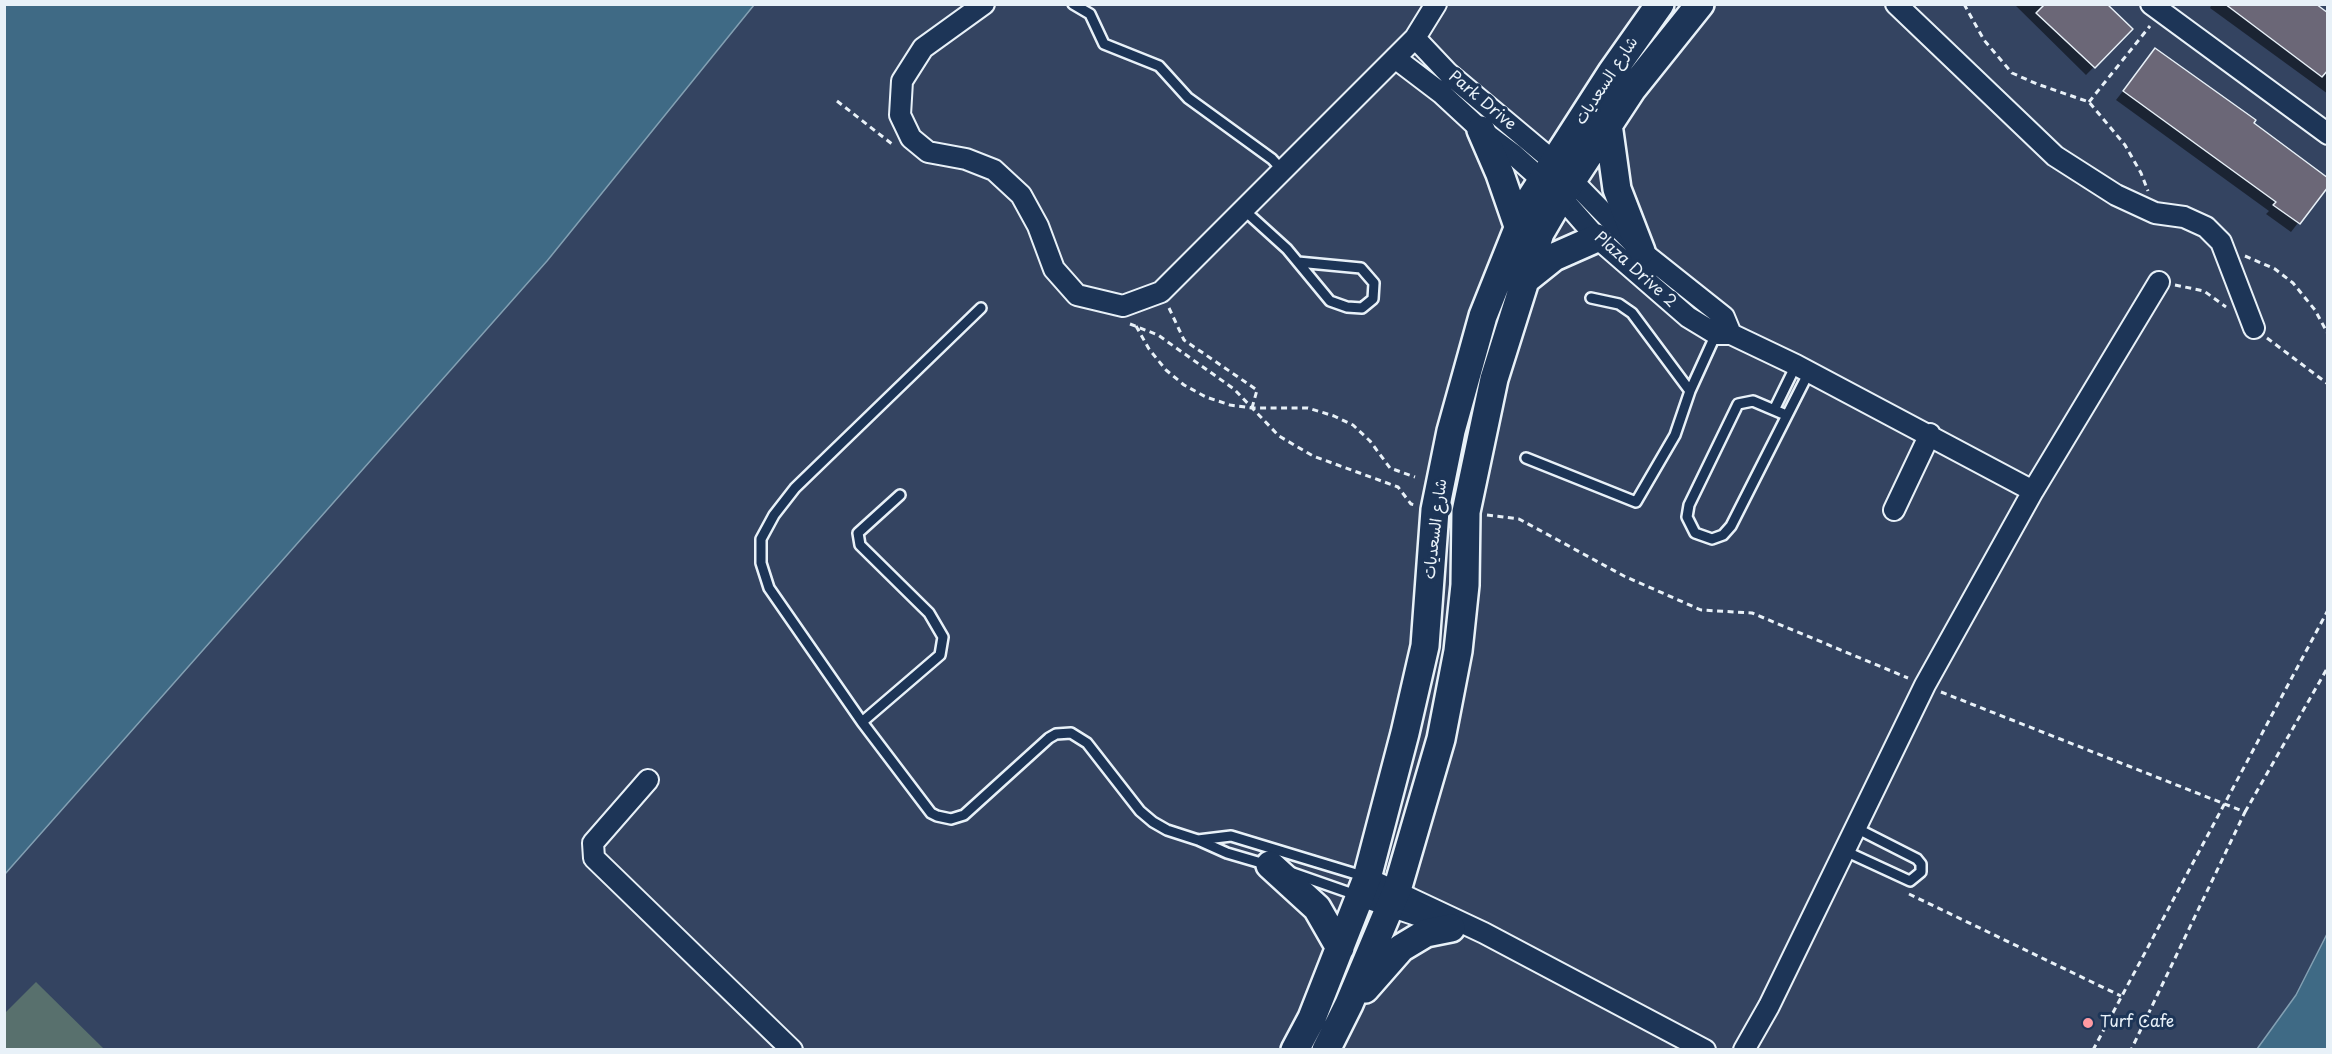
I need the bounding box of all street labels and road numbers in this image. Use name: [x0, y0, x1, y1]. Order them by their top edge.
street label: شارع السعديات: [1571, 33, 1643, 129]
street label: Park Drive: [1444, 67, 1520, 135]
street label: Plaza Drive 2: [1590, 228, 1680, 312]
street label: شارع السعديات: [1420, 478, 1452, 580]

